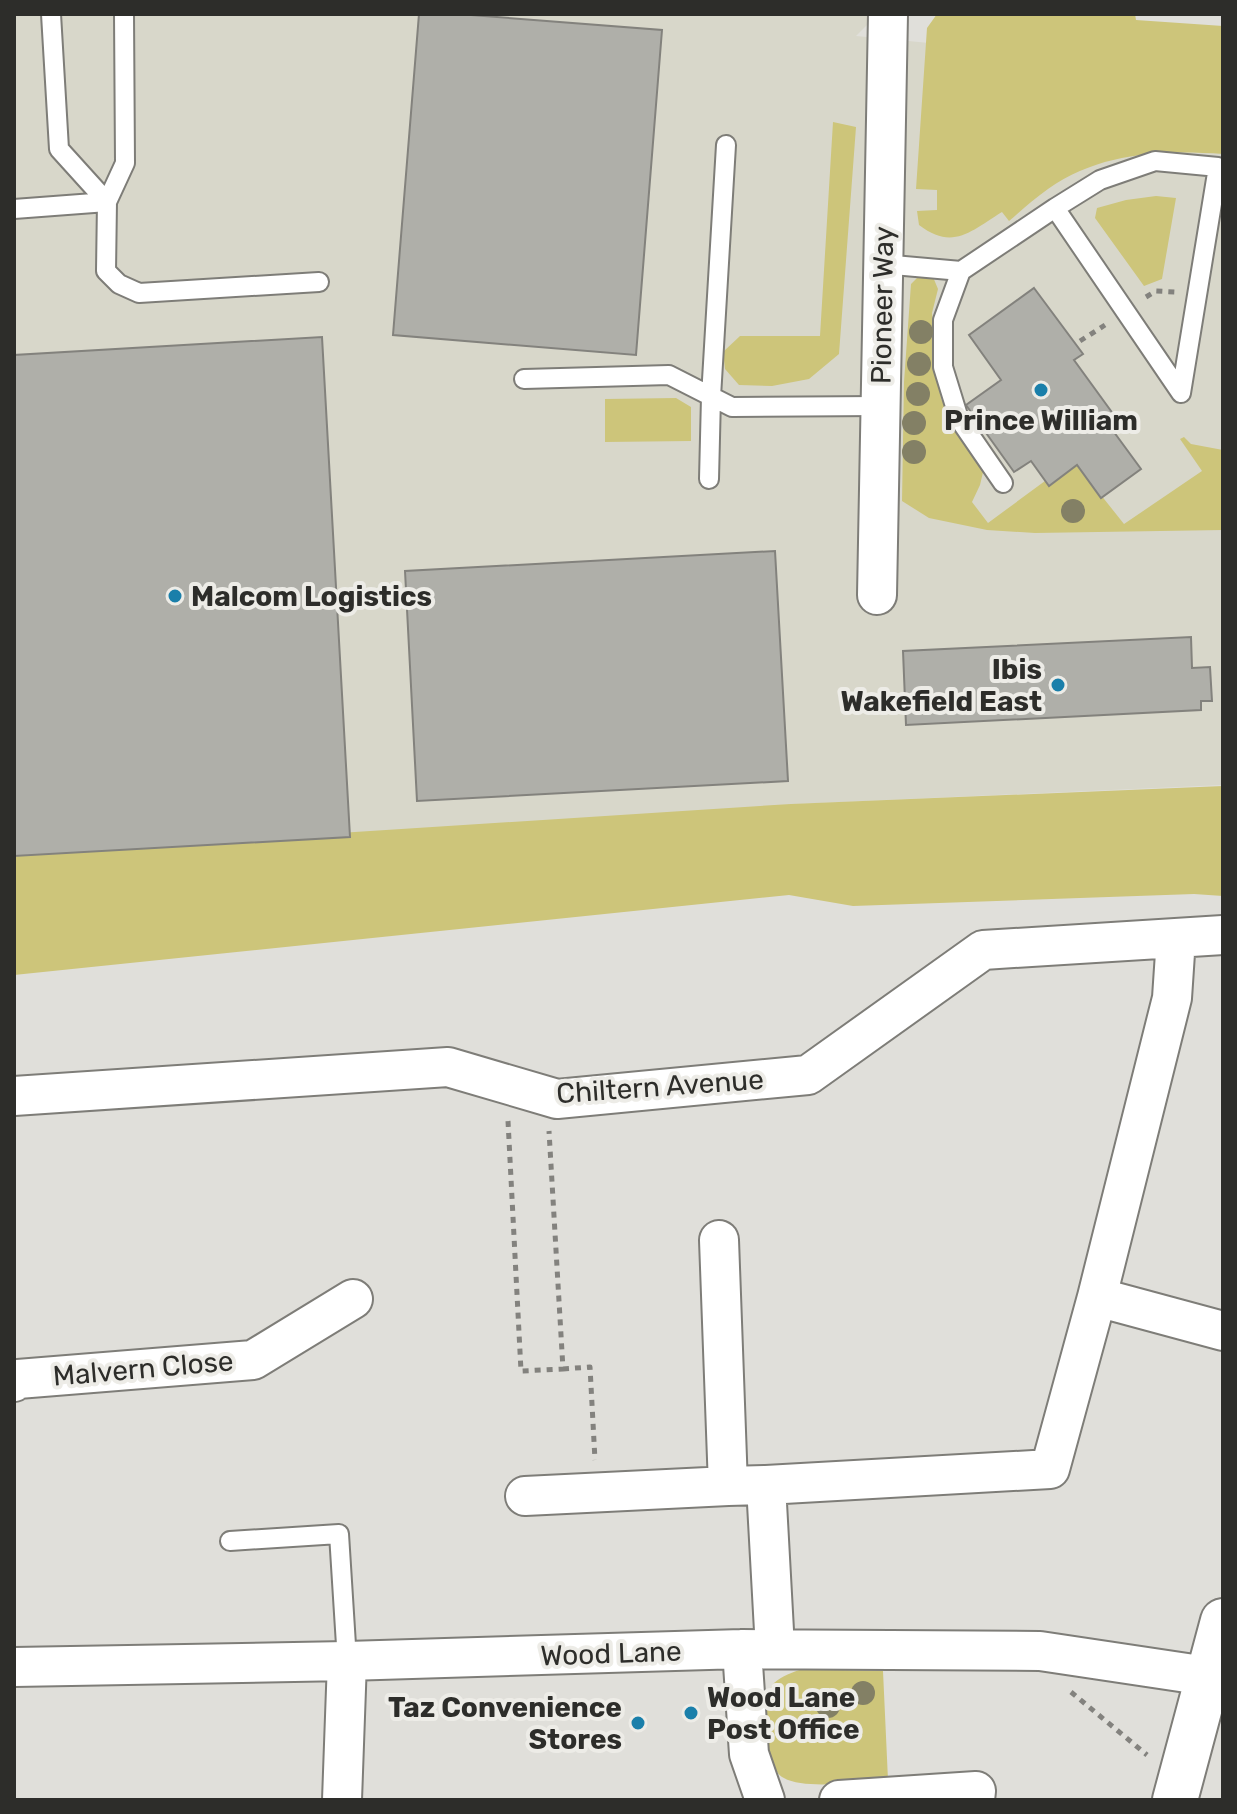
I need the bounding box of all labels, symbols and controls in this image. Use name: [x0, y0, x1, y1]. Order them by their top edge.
street label: Pioneer Way: [865, 226, 900, 384]
marker: Prince William: [1032, 381, 1050, 399]
place label: Prince William: [944, 404, 1138, 437]
place label: Malcom Logistics: [191, 580, 432, 613]
marker: Malcom Logistics: [166, 587, 184, 605]
place label: Ibis Wakefield East: [840, 653, 1042, 718]
marker: Ibis Wakefield East: [1049, 676, 1067, 694]
street label: Chiltern Avenue: [555, 1063, 765, 1110]
street label: Malvern Close: [51, 1344, 235, 1393]
street label: Wood Lane: [540, 1635, 682, 1672]
place label: Wood Lane Post Office: [707, 1681, 860, 1746]
place label: Taz Convenience Stores: [388, 1691, 622, 1756]
marker: Wood Lane Post Office: [682, 1704, 700, 1722]
marker: Taz Convenience Stores: [629, 1714, 647, 1732]

